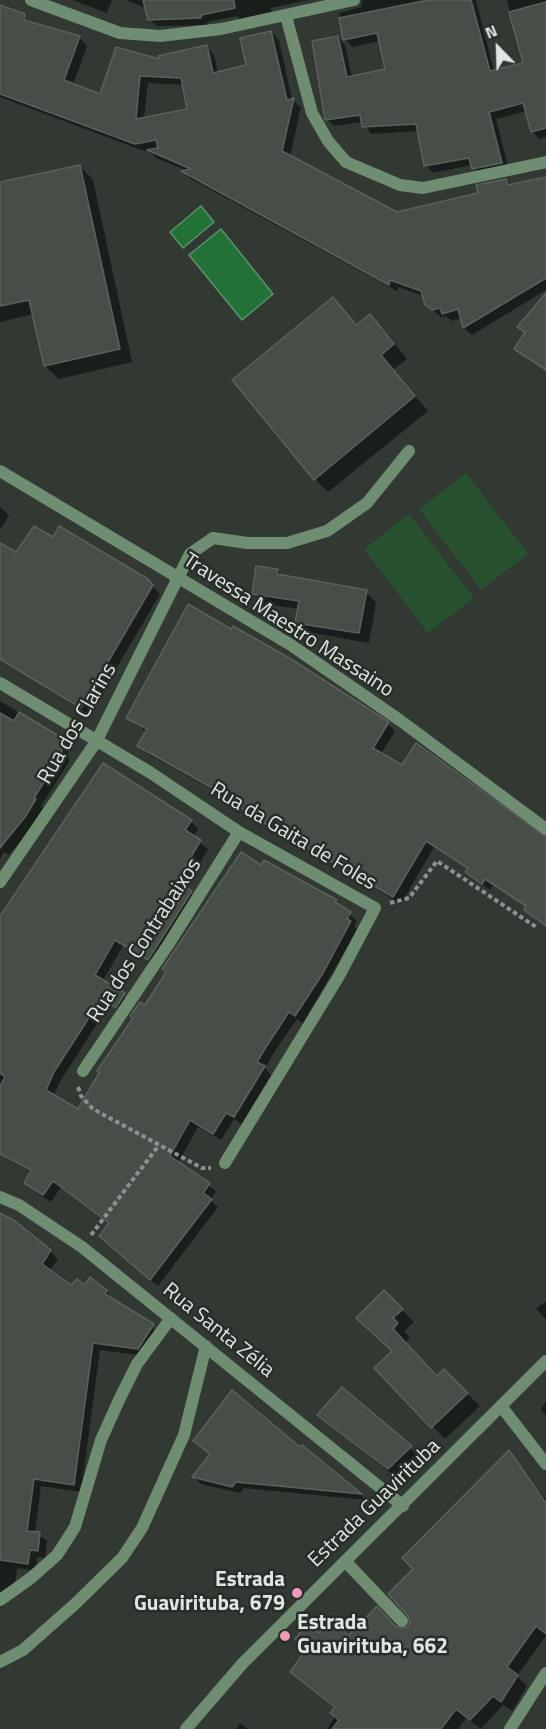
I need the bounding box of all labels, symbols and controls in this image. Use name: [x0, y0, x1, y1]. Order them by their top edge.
north arrow: [468, 18, 528, 78]
text: N: [481, 18, 501, 45]
street label: Travessa Maestro Massaino: [178, 548, 398, 704]
street label: Rua dos Clarins: [33, 659, 123, 789]
street label: Rua da Gaita de Foles: [205, 777, 381, 897]
street label: Rua dos Contrabaixos: [83, 854, 207, 1028]
street label: Rua Santa Zélia: [157, 1278, 279, 1384]
street label: Estrada Guavirituba: [304, 1435, 446, 1573]
place label: Estrada Guavirituba, 679: [134, 1568, 285, 1618]
marker: Estrada Guavirituba, 679: [290, 1586, 304, 1600]
place label: Estrada Guavirituba, 662: [297, 1611, 448, 1661]
marker: Estrada Guavirituba, 662: [278, 1629, 292, 1643]

